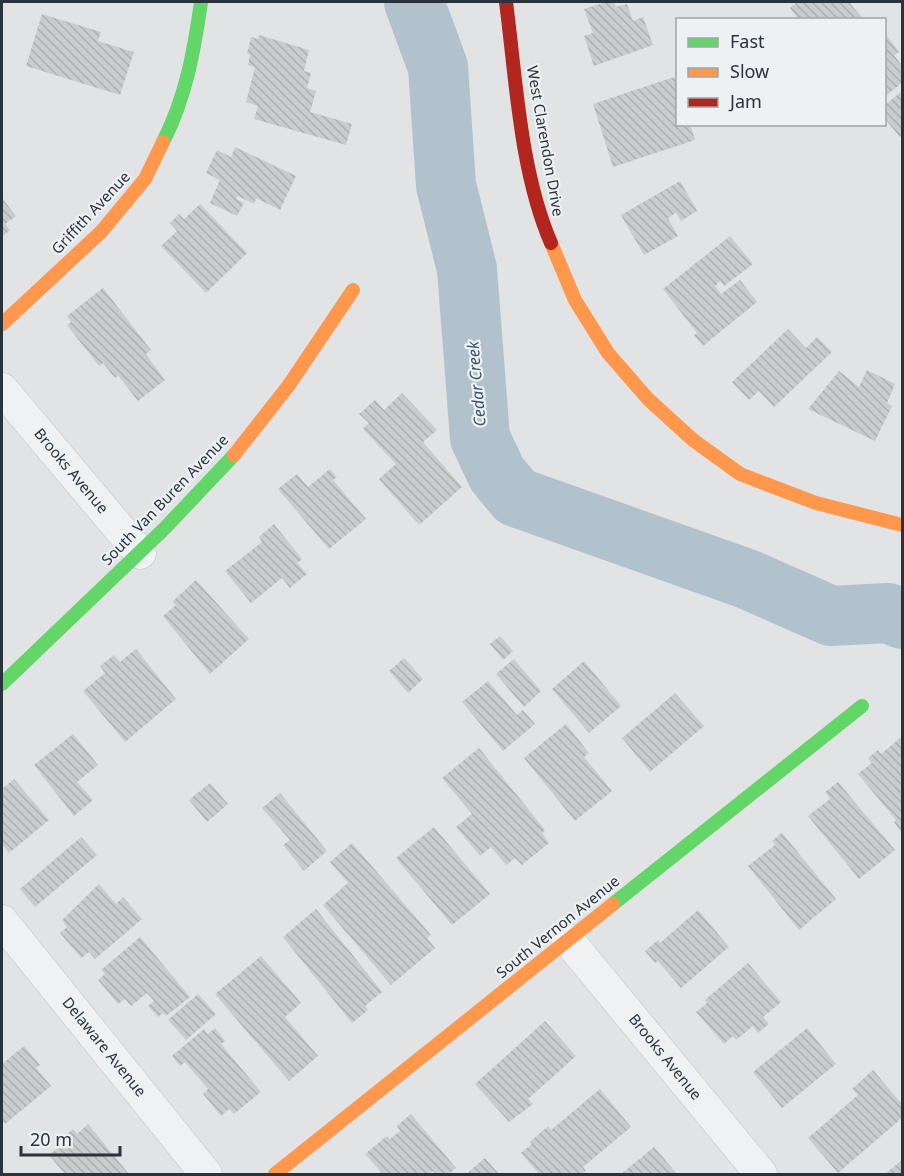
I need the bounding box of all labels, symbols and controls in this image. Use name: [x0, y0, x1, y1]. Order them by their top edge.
legend: [676, 18, 886, 126]
text: Fast: [730, 29, 765, 53]
text: Slow: [730, 59, 769, 83]
street label: West Clarendon Drive: [523, 64, 569, 218]
text: Jam: [728, 89, 762, 113]
street label: Griffith Avenue: [47, 167, 134, 258]
water label: Cedar Creek: [461, 339, 491, 428]
street label: Brooks Avenue: [30, 423, 113, 517]
street label: South Van Buren Avenue: [96, 430, 232, 569]
street label: South Vernon Avenue: [492, 870, 623, 982]
street label: Delaware Avenue: [58, 992, 151, 1100]
street label: Brooks Avenue: [625, 1009, 707, 1104]
scale bar: [21, 1119, 120, 1157]
text: 20 m: [30, 1127, 72, 1151]

